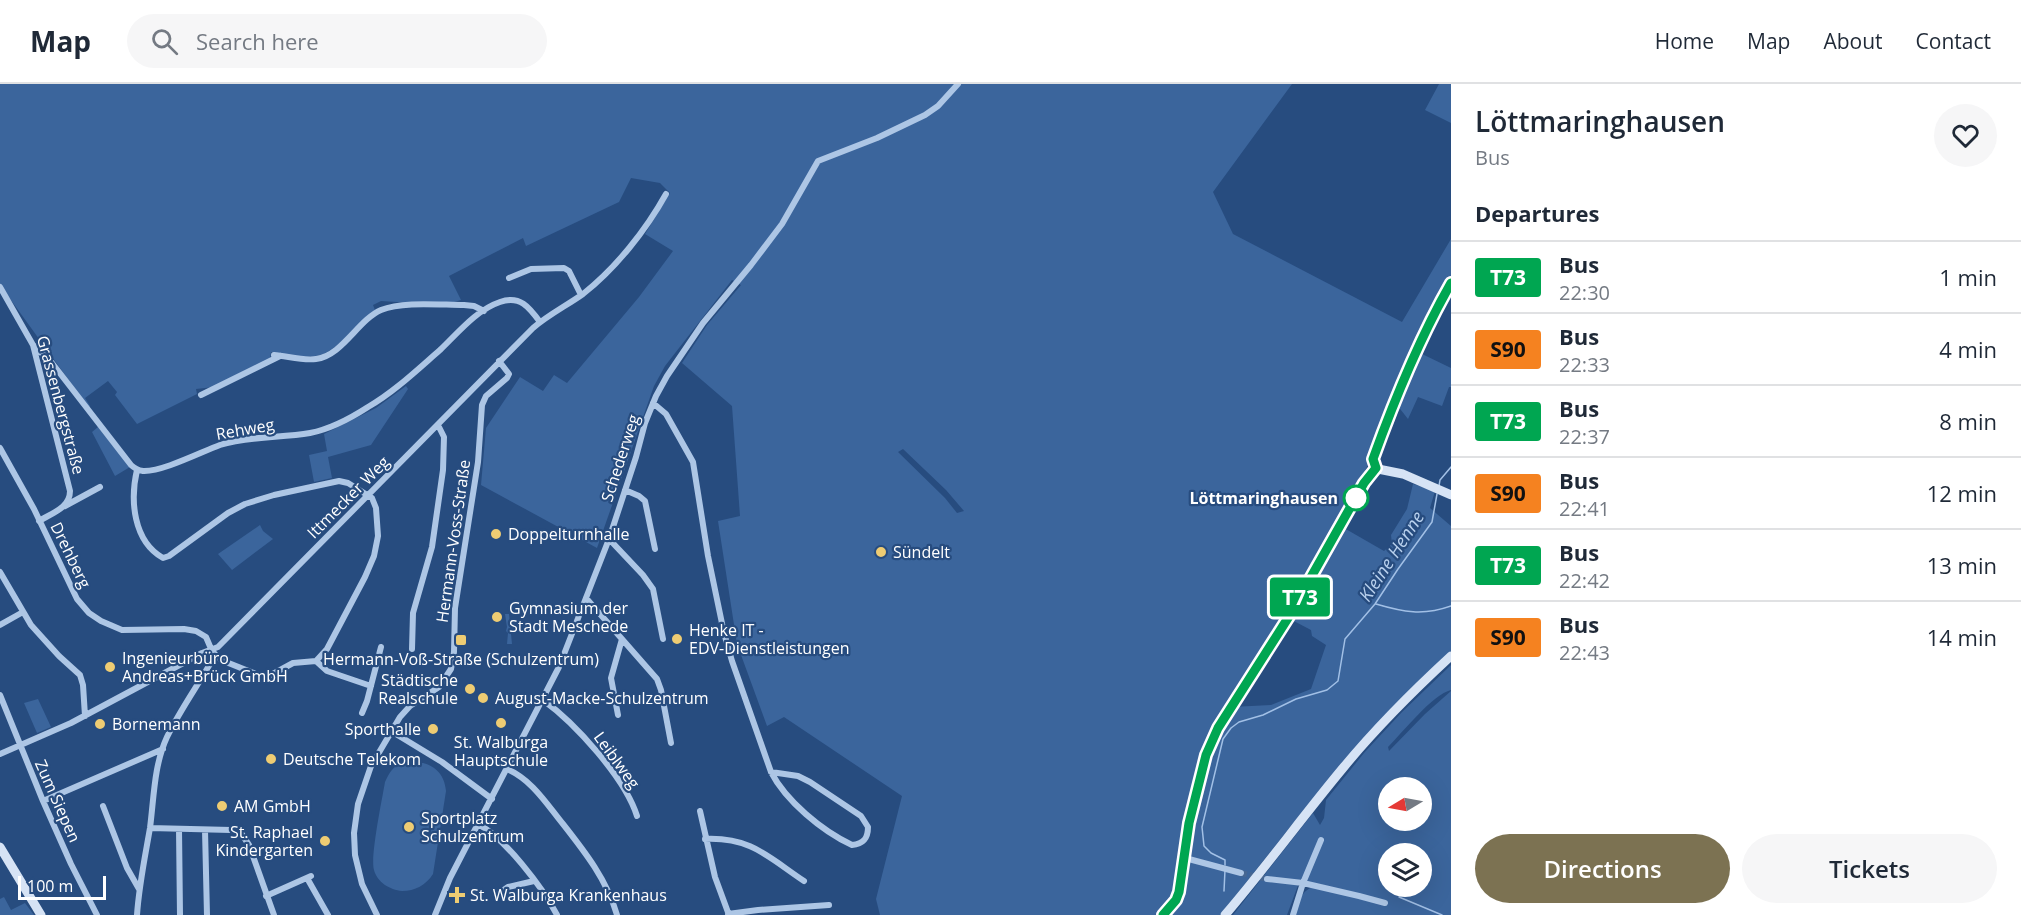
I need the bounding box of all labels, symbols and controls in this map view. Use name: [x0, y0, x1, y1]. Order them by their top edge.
search box: [127, 14, 547, 68]
text: Map: [30, 22, 91, 60]
icon: search: [148, 25, 181, 58]
text: Search here: [196, 26, 319, 56]
text: Home: [1655, 27, 1714, 55]
text: Map: [1747, 27, 1790, 55]
text: About: [1823, 27, 1883, 55]
text: Contact: [1916, 27, 1991, 55]
text: Löttmaringhausen: [1475, 102, 1725, 140]
button: heart: [1934, 104, 1997, 167]
text: Bus: [1475, 144, 1510, 171]
text: Departures: [1475, 198, 1599, 228]
text: Bus: [1559, 249, 1599, 279]
text: 1 min: [1939, 262, 1997, 292]
text: T73: [1490, 263, 1526, 291]
text: 22:30: [1559, 279, 1610, 306]
text: Bus: [1559, 321, 1599, 351]
street label: Grassenbergstraße: [32, 333, 90, 477]
text: 4 min: [1939, 334, 1997, 364]
text: S90: [1490, 335, 1526, 363]
text: 22:33: [1559, 351, 1610, 378]
text: Bus: [1559, 393, 1599, 423]
text: 8 min: [1939, 406, 1997, 436]
text: T73: [1490, 407, 1526, 435]
street label: Schederweg: [596, 411, 645, 504]
street label: Rehweg: [214, 413, 276, 445]
text: 22:37: [1559, 423, 1610, 450]
street label: Ittmecker Weg: [302, 451, 394, 543]
street label: Hermann-Voss-Straße: [431, 458, 475, 624]
text: Bus: [1559, 465, 1599, 495]
text: 12 min: [1927, 478, 1997, 508]
text: S90: [1490, 479, 1526, 507]
marker: Löttmaringhausen: [1343, 485, 1369, 511]
place label: Löttmaringhausen: [1189, 487, 1338, 509]
text: 22:41: [1559, 495, 1610, 522]
water label: Kleine Henne: [1353, 506, 1429, 606]
street label: Drehberg: [46, 518, 97, 592]
place label: Doppelturnhalle: [508, 523, 629, 545]
marker: Doppelturnhalle: [489, 527, 503, 541]
text: Bus: [1559, 537, 1599, 567]
place label: Sündelt: [893, 541, 950, 563]
marker: Sündelt: [874, 545, 888, 559]
text: 13 min: [1927, 550, 1997, 580]
text: T73: [1490, 551, 1526, 579]
text: 22:42: [1559, 567, 1610, 594]
line badge: T73: [1266, 578, 1334, 616]
text: T73: [1282, 583, 1318, 611]
place label: Gymnasium der Stadt Meschede: [509, 597, 628, 637]
text: Bus: [1559, 609, 1599, 639]
marker: Gymnasium der Stadt Meschede: [490, 610, 504, 624]
place label: Henke IT - EDV-Dienstleistungen: [689, 619, 849, 659]
text: 14 min: [1927, 622, 1997, 652]
text: S90: [1490, 623, 1526, 651]
marker: Henke IT - EDV-Dienstleistungen: [670, 632, 684, 646]
marker: Hermann-Voß-Straße (Schulzentrum): [454, 633, 468, 647]
text: 22:43: [1559, 639, 1610, 666]
place label: Ingenieurbüro Andreas+Brück GmbH: [122, 647, 288, 687]
place label: Hermann-Voß-Straße (Schulzentrum): [323, 648, 599, 670]
marker: Ingenieurbüro Andreas+Brück GmbH: [103, 660, 117, 674]
place label: Städtische Realschule: [378, 669, 458, 709]
marker: Städtische Realschule: [463, 682, 477, 696]
place label: August-Macke-Schulzentrum: [495, 687, 709, 709]
marker: August-Macke-Schulzentrum: [476, 691, 490, 705]
place label: Bornemann: [112, 713, 201, 735]
marker: St. Walburga Hauptschule: [494, 716, 508, 730]
marker: Bornemann: [93, 717, 107, 731]
place label: Sporthalle: [345, 718, 421, 740]
marker: Sporthalle: [426, 722, 440, 736]
street label: Leiblweg: [589, 727, 645, 793]
place label: St. Walburga Hauptschule: [454, 731, 548, 771]
place label: Deutsche Telekom: [283, 748, 421, 770]
marker: Deutsche Telekom: [264, 752, 278, 766]
street label: Zum Siepen: [30, 756, 86, 846]
north arrow: [1378, 777, 1432, 831]
map controls: [1378, 777, 1432, 897]
place label: AM GmbH: [234, 795, 311, 817]
marker: AM GmbH: [215, 799, 229, 813]
place label: Sportplatz Schulzentrum: [421, 807, 524, 847]
marker: Sportplatz Schulzentrum: [402, 820, 416, 834]
place label: St. Raphael Kindergarten: [215, 821, 313, 861]
marker: St. Raphael Kindergarten: [318, 834, 332, 848]
button: Directions: [1475, 834, 1730, 903]
button: Tickets: [1742, 834, 1997, 903]
button: layers: [1378, 843, 1432, 897]
scale bar: [18, 873, 106, 900]
text: 100 m: [27, 875, 73, 897]
place label: St. Walburga Krankenhaus: [470, 884, 667, 906]
marker: St. Walburga Krankenhaus: [448, 886, 466, 904]

